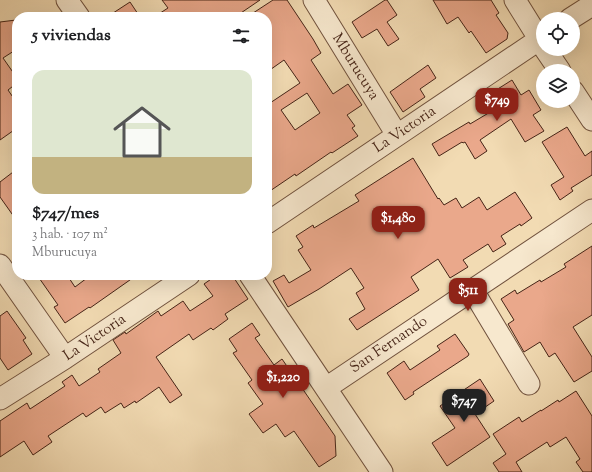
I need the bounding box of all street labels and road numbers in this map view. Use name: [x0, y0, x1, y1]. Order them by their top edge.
street label: Mburucuya: [326, 30, 384, 104]
street label: La Victoria: [370, 101, 441, 159]
street label: La Victoria: [60, 309, 131, 367]
street label: San Fernando: [346, 311, 432, 379]

